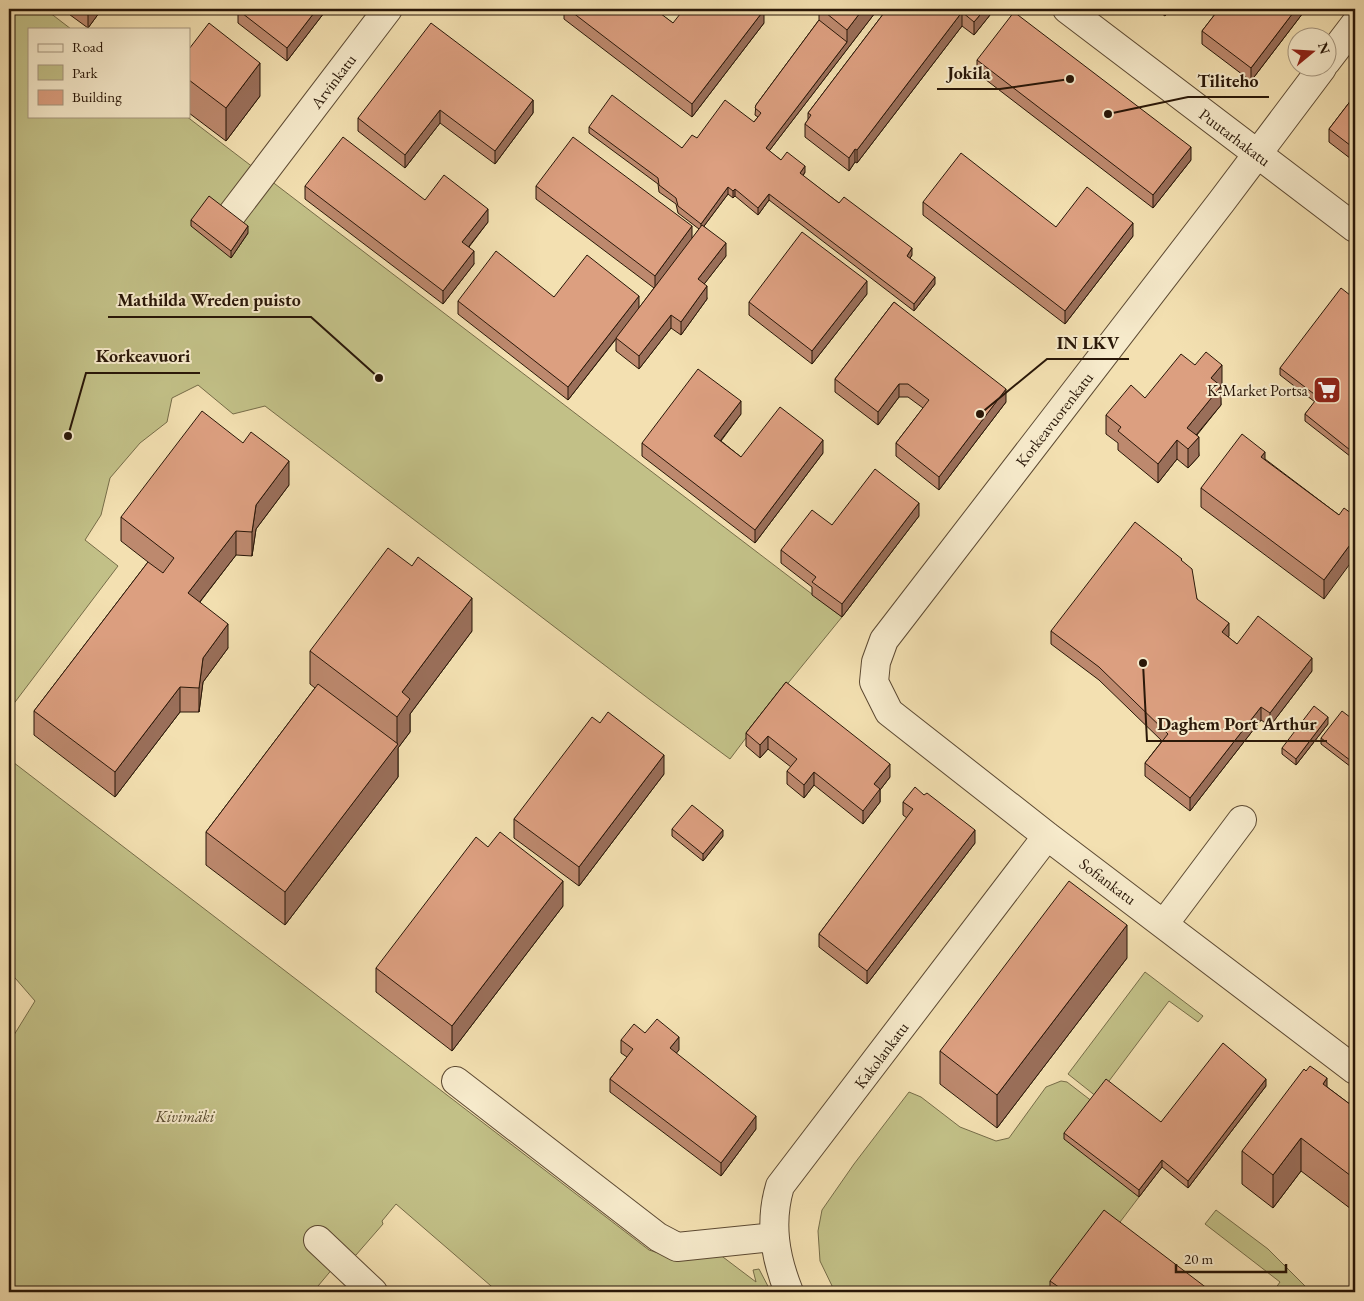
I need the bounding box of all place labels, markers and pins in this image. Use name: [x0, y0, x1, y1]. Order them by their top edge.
callout: Jokila: [937, 56, 1000, 89]
callout: Tiliteho: [1188, 64, 1269, 97]
callout: Mathilda Wreden puisto: [108, 284, 311, 317]
callout: IN LKV: [1047, 326, 1129, 359]
callout: Korkeavuori: [86, 340, 200, 373]
supermarket icon: K-Market Portsa: [1312, 375, 1342, 405]
place label: K-Market Portsa: [1207, 380, 1309, 401]
callout: Daghem Port Arthur: [1147, 708, 1327, 741]

